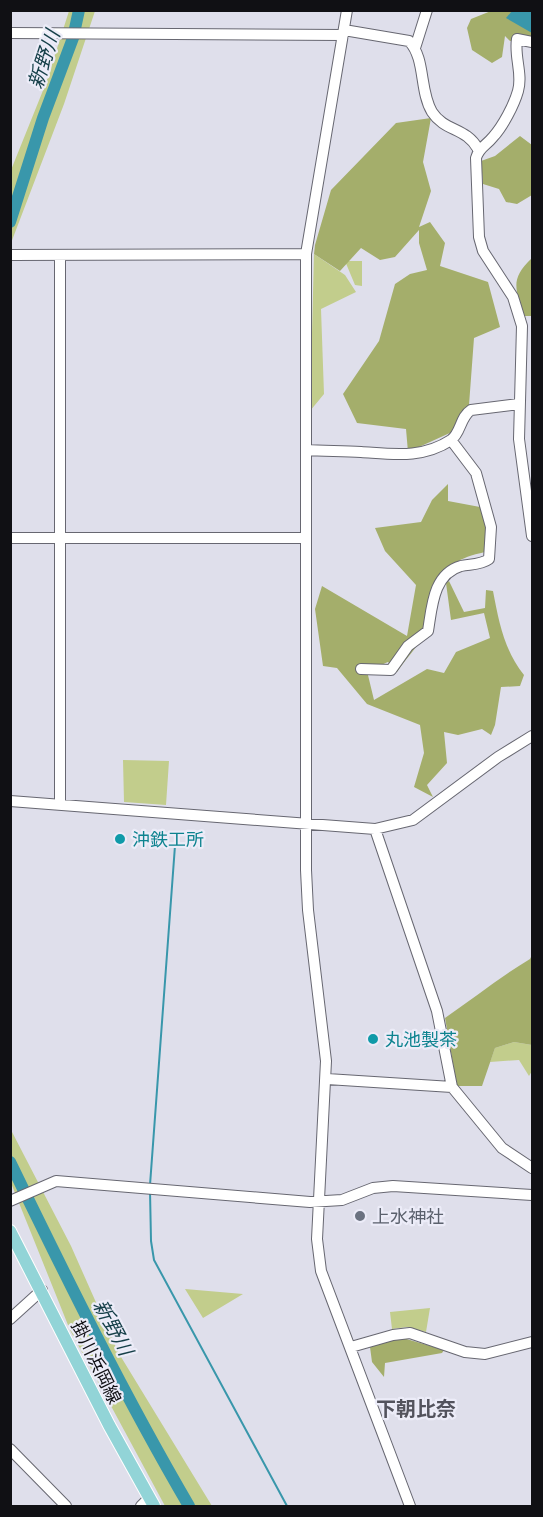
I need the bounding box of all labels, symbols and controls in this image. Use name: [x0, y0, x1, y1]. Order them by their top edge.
water label: 新野川: [22, 25, 64, 91]
place label: 沖鉄工所: [132, 828, 204, 850]
marker: 沖鉄工所: [113, 832, 127, 846]
place label: 丸池製茶: [385, 1028, 457, 1050]
marker: 丸池製茶: [366, 1032, 380, 1046]
place label: 上水神社: [372, 1205, 444, 1227]
marker: 上水神社: [353, 1209, 367, 1223]
water label: 新野川: [89, 1295, 140, 1361]
street label: 掛川浜岡線: [67, 1317, 127, 1407]
district label: 下朝比奈: [376, 1396, 456, 1420]

